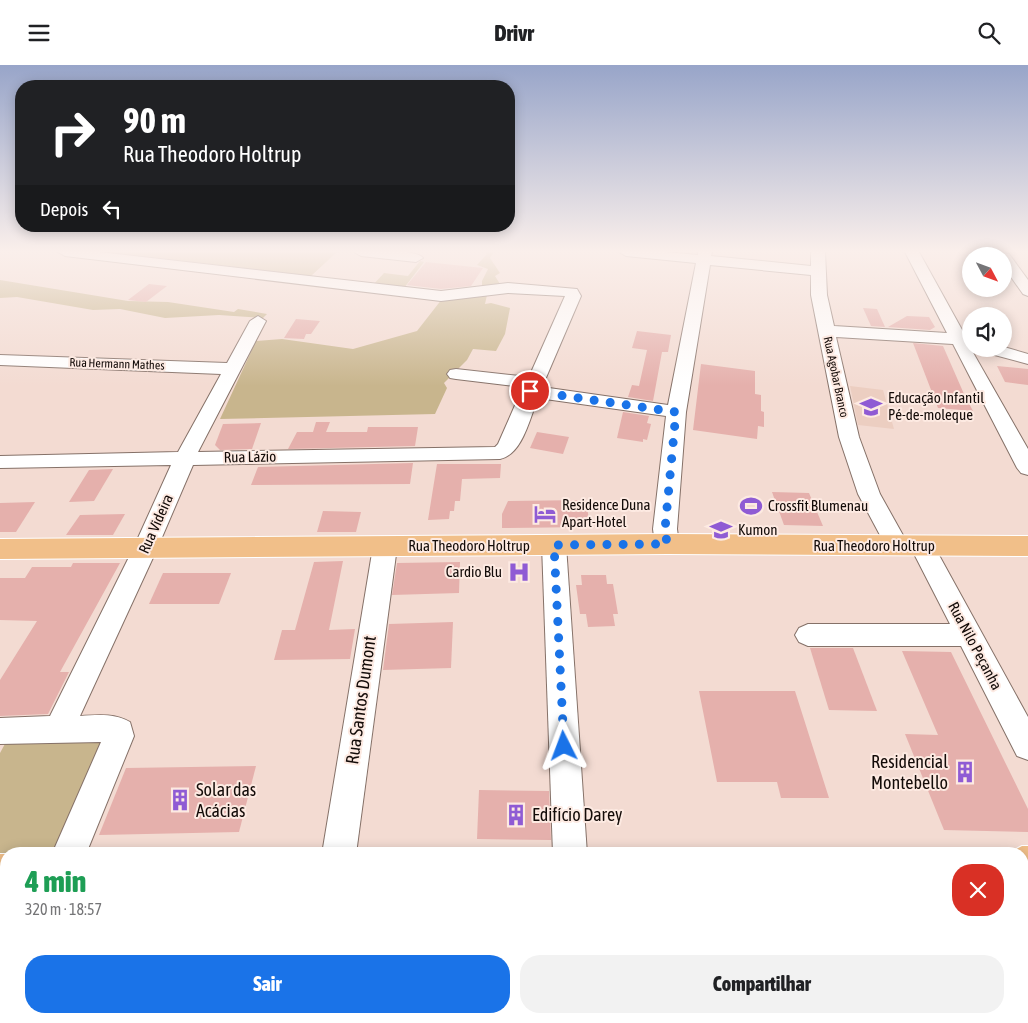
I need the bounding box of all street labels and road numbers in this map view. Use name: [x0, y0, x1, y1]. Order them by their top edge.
street label: Rua Agobar Branco: [821, 335, 851, 419]
street label: Rua Hermann Mathes: [69, 355, 165, 373]
street label: Rua Lázio: [224, 448, 276, 465]
street label: Rua Videira: [135, 492, 176, 556]
street label: Rua Theodoro Holtrup: [408, 537, 530, 554]
street label: Rua Theodoro Holtrup: [813, 537, 935, 554]
street label: Rua Nilo Peçanha: [945, 599, 1006, 693]
street label: Rua Santos Dumont: [341, 634, 380, 766]

